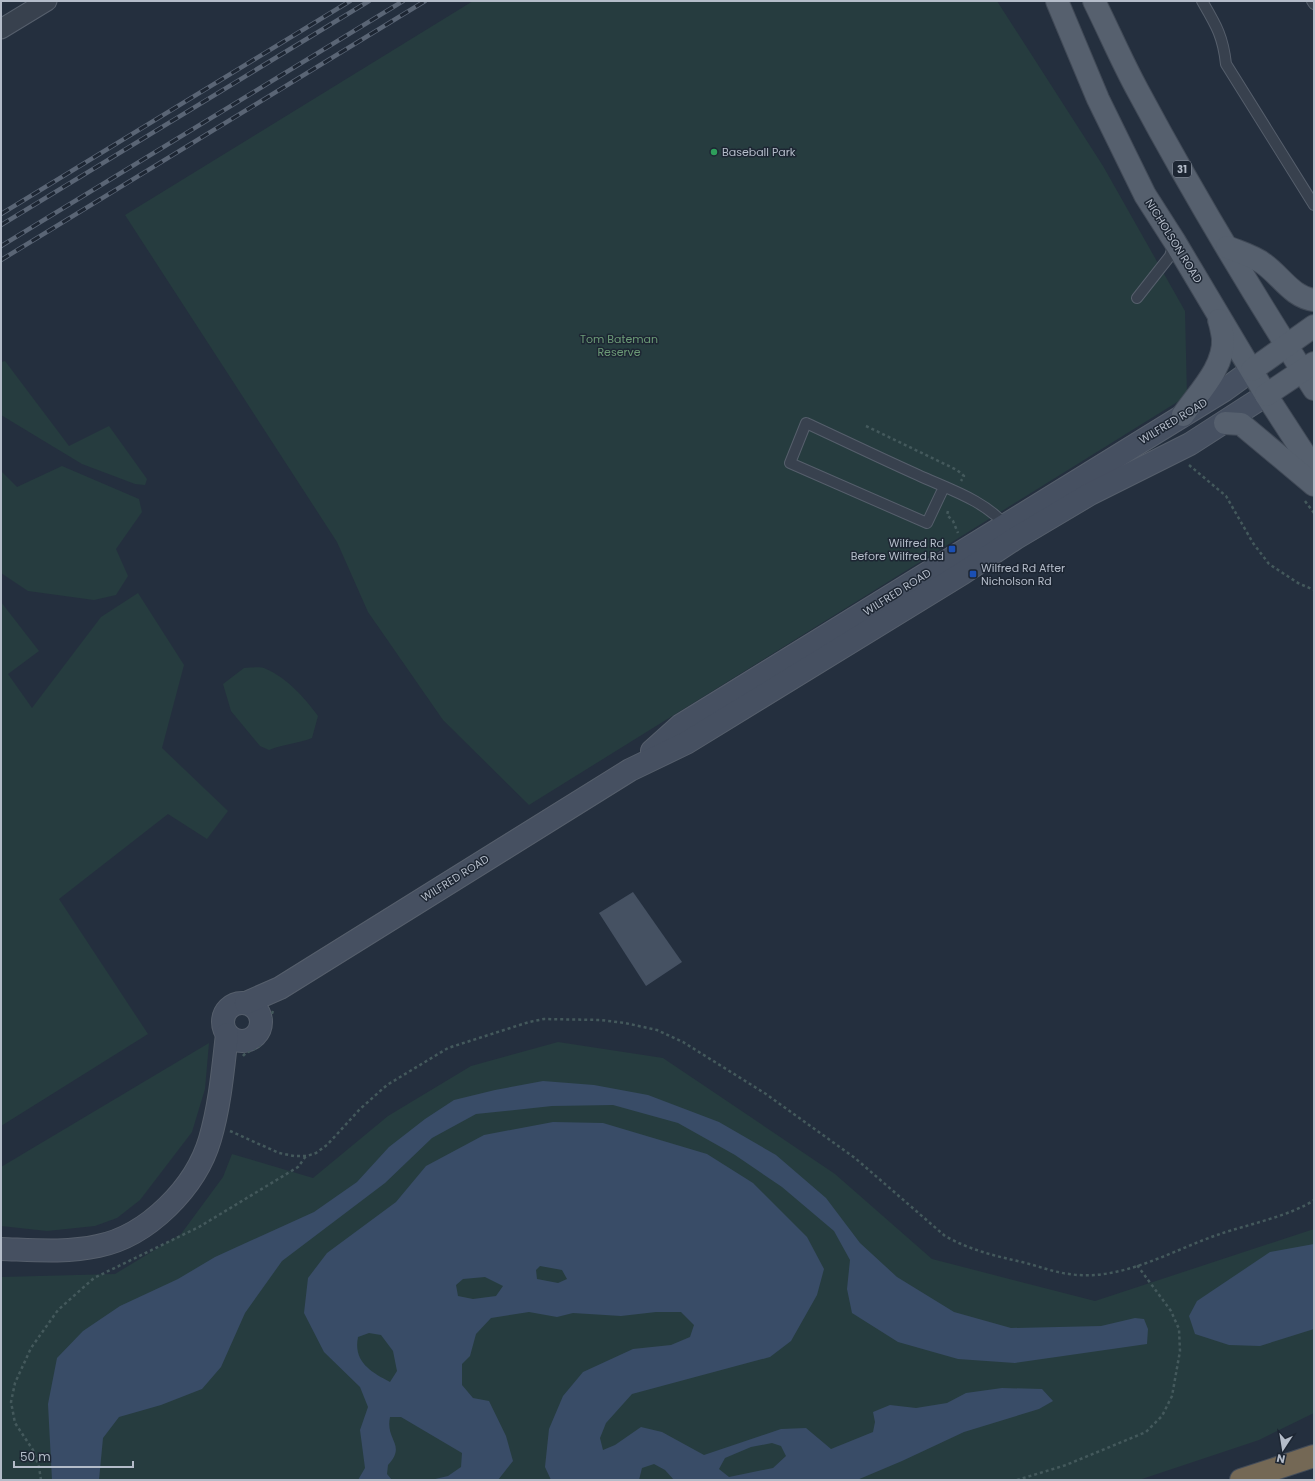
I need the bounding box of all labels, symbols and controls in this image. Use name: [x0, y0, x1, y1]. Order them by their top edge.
place label: Baseball Park: [722, 144, 796, 160]
marker: Baseball Park: [709, 147, 719, 157]
road number: 31: [1173, 161, 1191, 177]
street label: NICHOLSON ROAD: [1142, 196, 1206, 286]
park label: Tom Bateman Reserve: [580, 331, 658, 360]
street label: WILFRED ROAD: [1136, 394, 1210, 448]
place label: Wilfred Rd Before Wilfred Rd: [851, 535, 944, 564]
marker: Wilfred Rd Before Wilfred Rd: [947, 544, 957, 554]
place label: Wilfred Rd After Nicholson Rd: [981, 560, 1065, 589]
street label: WILFRED ROAD: [860, 565, 934, 619]
marker: Wilfred Rd After Nicholson Rd: [968, 569, 978, 579]
street label: WILFRED ROAD: [418, 851, 492, 905]
north arrow: [1263, 1429, 1303, 1469]
scale bar: [14, 1443, 133, 1469]
text: 50 m: [20, 1448, 51, 1465]
text: N: [1275, 1450, 1287, 1467]

